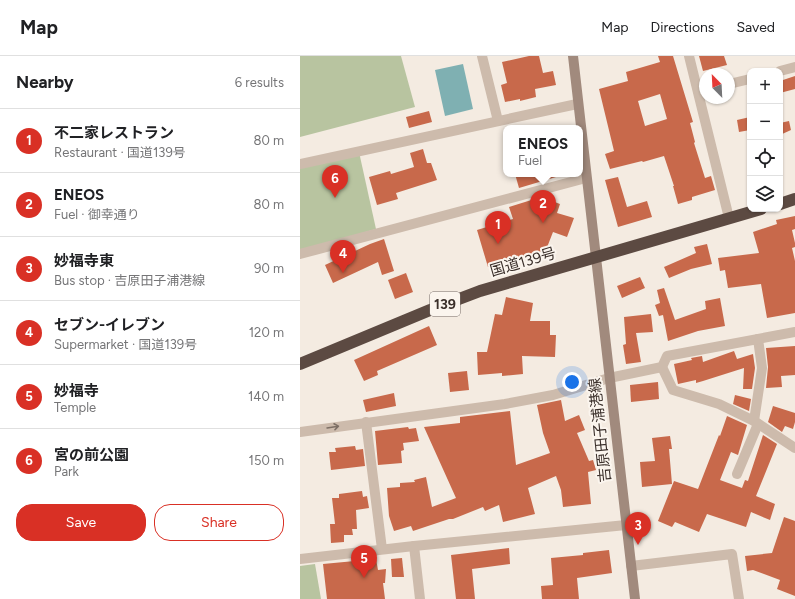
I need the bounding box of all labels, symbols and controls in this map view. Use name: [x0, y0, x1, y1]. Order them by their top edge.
text: Map: [20, 16, 58, 39]
text: Map: [601, 19, 629, 36]
text: Directions: [651, 19, 714, 36]
text: Saved: [736, 19, 775, 36]
north arrow: [699, 68, 735, 104]
map controls: [747, 68, 783, 212]
button: +: [747, 68, 783, 104]
text: Nearby: [16, 72, 74, 92]
text: 6 results: [235, 75, 284, 90]
button: −: [747, 104, 783, 140]
text: 不二家レストラン: [54, 124, 174, 142]
popup: [503, 125, 583, 177]
text: 1: [26, 133, 32, 148]
text: 80 m: [253, 133, 284, 148]
text: ENEOS: [518, 135, 568, 153]
button: locate: [747, 140, 783, 176]
text: Restaurant · 国道139号: [54, 145, 186, 160]
text: Fuel: [518, 153, 542, 168]
pin: 6: [322, 165, 348, 198]
button: layers: [747, 176, 783, 212]
text: ENEOS: [54, 186, 104, 204]
pin: 2: [530, 190, 556, 223]
text: 2: [25, 197, 33, 212]
text: 80 m: [253, 197, 284, 212]
text: Fuel · 御幸通り: [54, 207, 140, 222]
pin: 1: [485, 211, 511, 244]
pin: 4: [330, 240, 356, 273]
street label: 国道139号: [488, 244, 558, 280]
text: 妙福寺東: [54, 252, 114, 270]
text: 3: [25, 261, 33, 276]
text: 90 m: [254, 261, 284, 276]
text: Bus stop · 吉原田子浦港線: [54, 273, 205, 288]
road number: 139: [430, 292, 460, 316]
text: セブン-イレブン: [54, 316, 165, 334]
text: 4: [25, 325, 33, 340]
text: 120 m: [249, 325, 284, 340]
text: Supermarket · 国道139号: [54, 337, 197, 352]
your location: [562, 372, 582, 392]
street label: 吉原田子浦港線: [586, 377, 614, 483]
text: 妙福寺: [54, 382, 99, 400]
text: 5: [25, 389, 33, 404]
text: 140 m: [248, 389, 284, 404]
text: Temple: [54, 400, 96, 415]
one-way arrow: [326, 423, 339, 431]
text: 宮の前公園: [54, 446, 129, 464]
text: 6: [25, 453, 33, 468]
text: 150 m: [249, 453, 284, 468]
text: Park: [54, 464, 79, 479]
button: Save: [16, 504, 146, 541]
button: Share: [154, 504, 284, 541]
pin: 3: [625, 512, 651, 545]
pin: 5: [351, 545, 377, 578]

